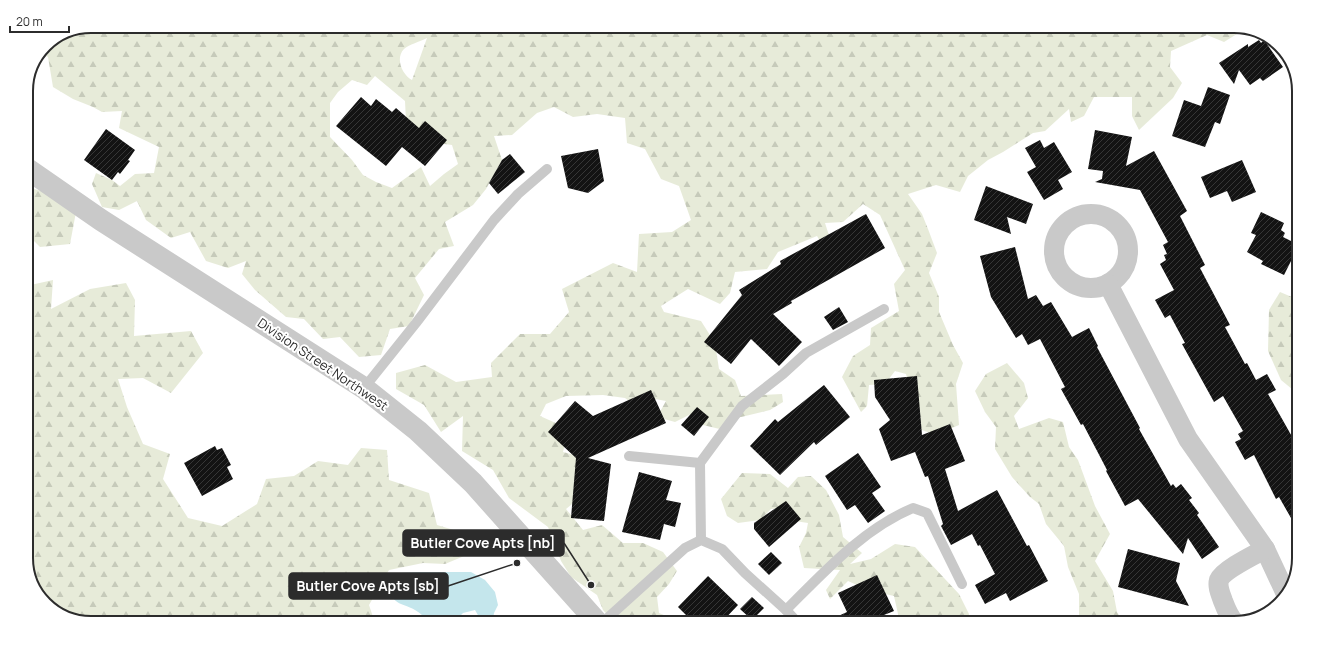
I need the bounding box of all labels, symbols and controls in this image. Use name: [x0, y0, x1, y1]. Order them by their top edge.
scale bar: [10, 8, 69, 34]
text: 20 m: [16, 13, 43, 30]
street label: Division Street Northwest: [254, 314, 392, 414]
callout: Butler Cove Apts [nb]: [403, 530, 564, 556]
text: Butler Cove Apts [nb]: [411, 533, 555, 552]
callout: Butler Cove Apts [sb]: [289, 573, 448, 599]
text: Butler Cove Apts [sb]: [296, 576, 440, 595]

